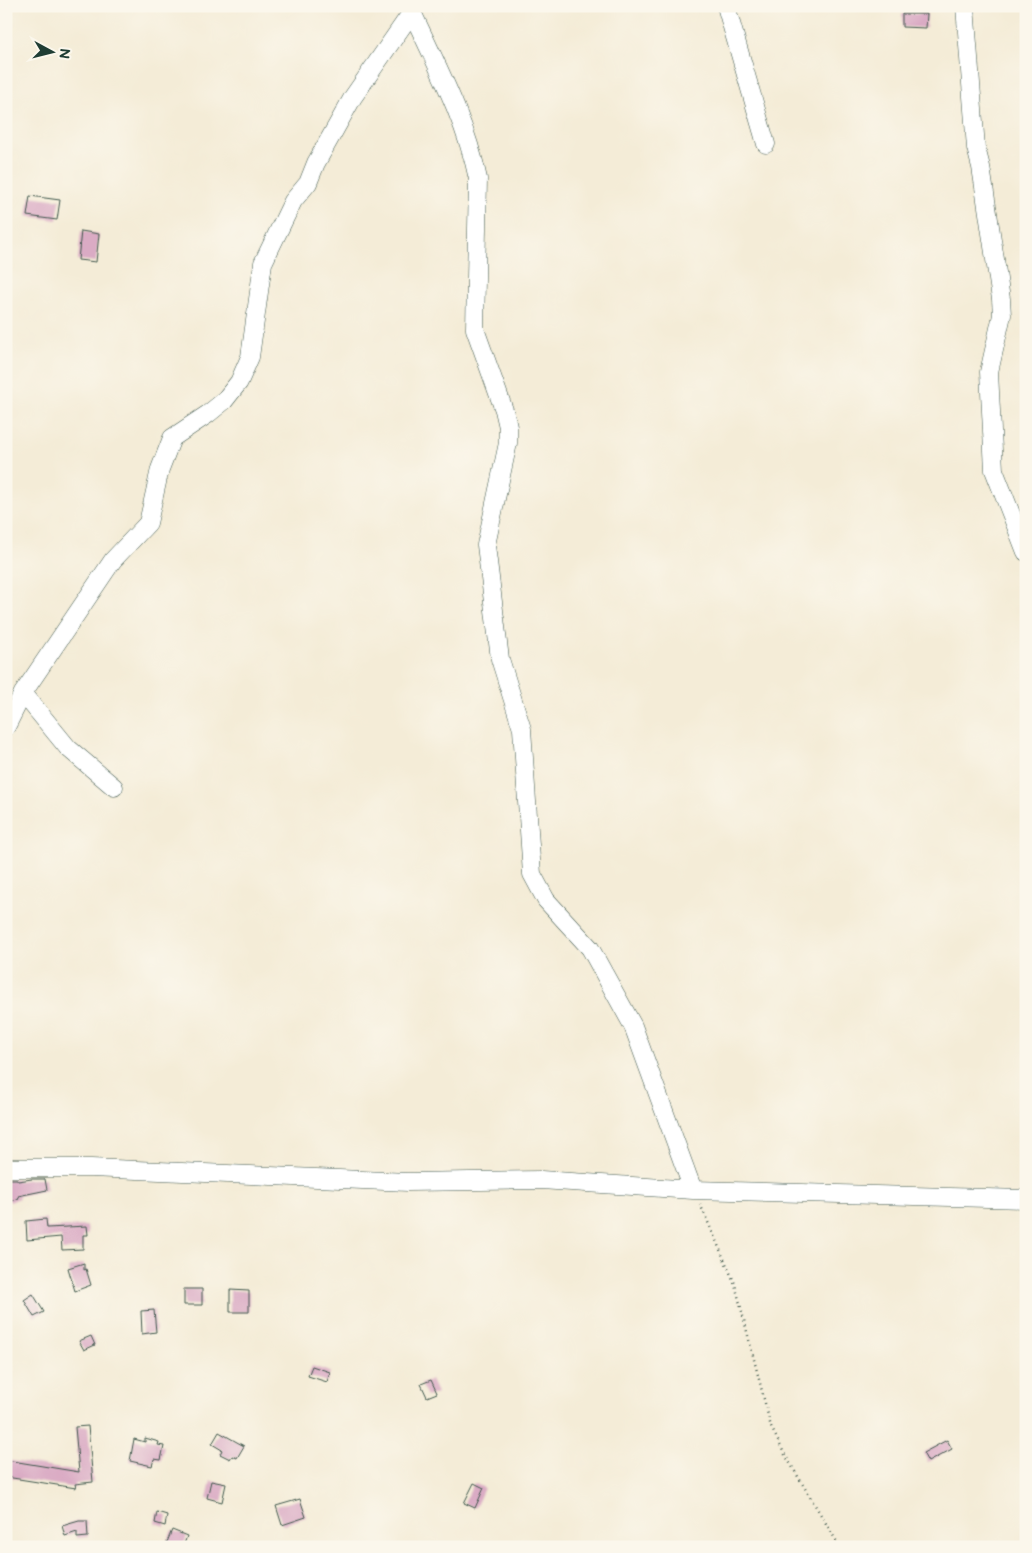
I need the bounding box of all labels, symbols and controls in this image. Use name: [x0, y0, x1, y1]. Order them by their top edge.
north arrow: [28, 28, 78, 78]
text: N: [55, 47, 73, 60]

